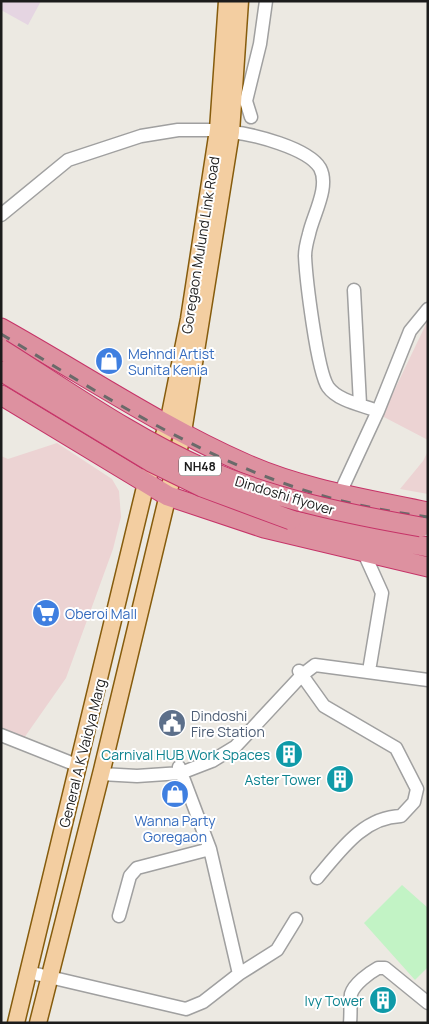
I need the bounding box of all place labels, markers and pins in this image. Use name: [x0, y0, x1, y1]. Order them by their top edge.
place label: Mehndi Artist Sunita Kenia: [128, 344, 215, 379]
shop icon: Mehndi Artist Sunita Kenia: [94, 346, 124, 376]
supermarket icon: Oberoi Mall: [31, 598, 61, 628]
place label: Oberoi Mall: [65, 604, 137, 623]
place label: Dindoshi Fire Station: [191, 706, 265, 741]
public building icon: Dindoshi Fire Station: [157, 708, 187, 738]
building icon: Carnival HUB Work Spaces: [274, 739, 304, 769]
place label: Carnival HUB Work Spaces: [101, 745, 270, 764]
building icon: Aster Tower: [325, 764, 355, 794]
place label: Aster Tower: [244, 770, 321, 789]
shop icon: Wanna Party Goregaon: [160, 779, 190, 809]
place label: Wanna Party Goregaon: [134, 811, 216, 846]
building icon: Ivy Tower: [368, 985, 398, 1015]
place label: Ivy Tower: [305, 991, 364, 1010]

